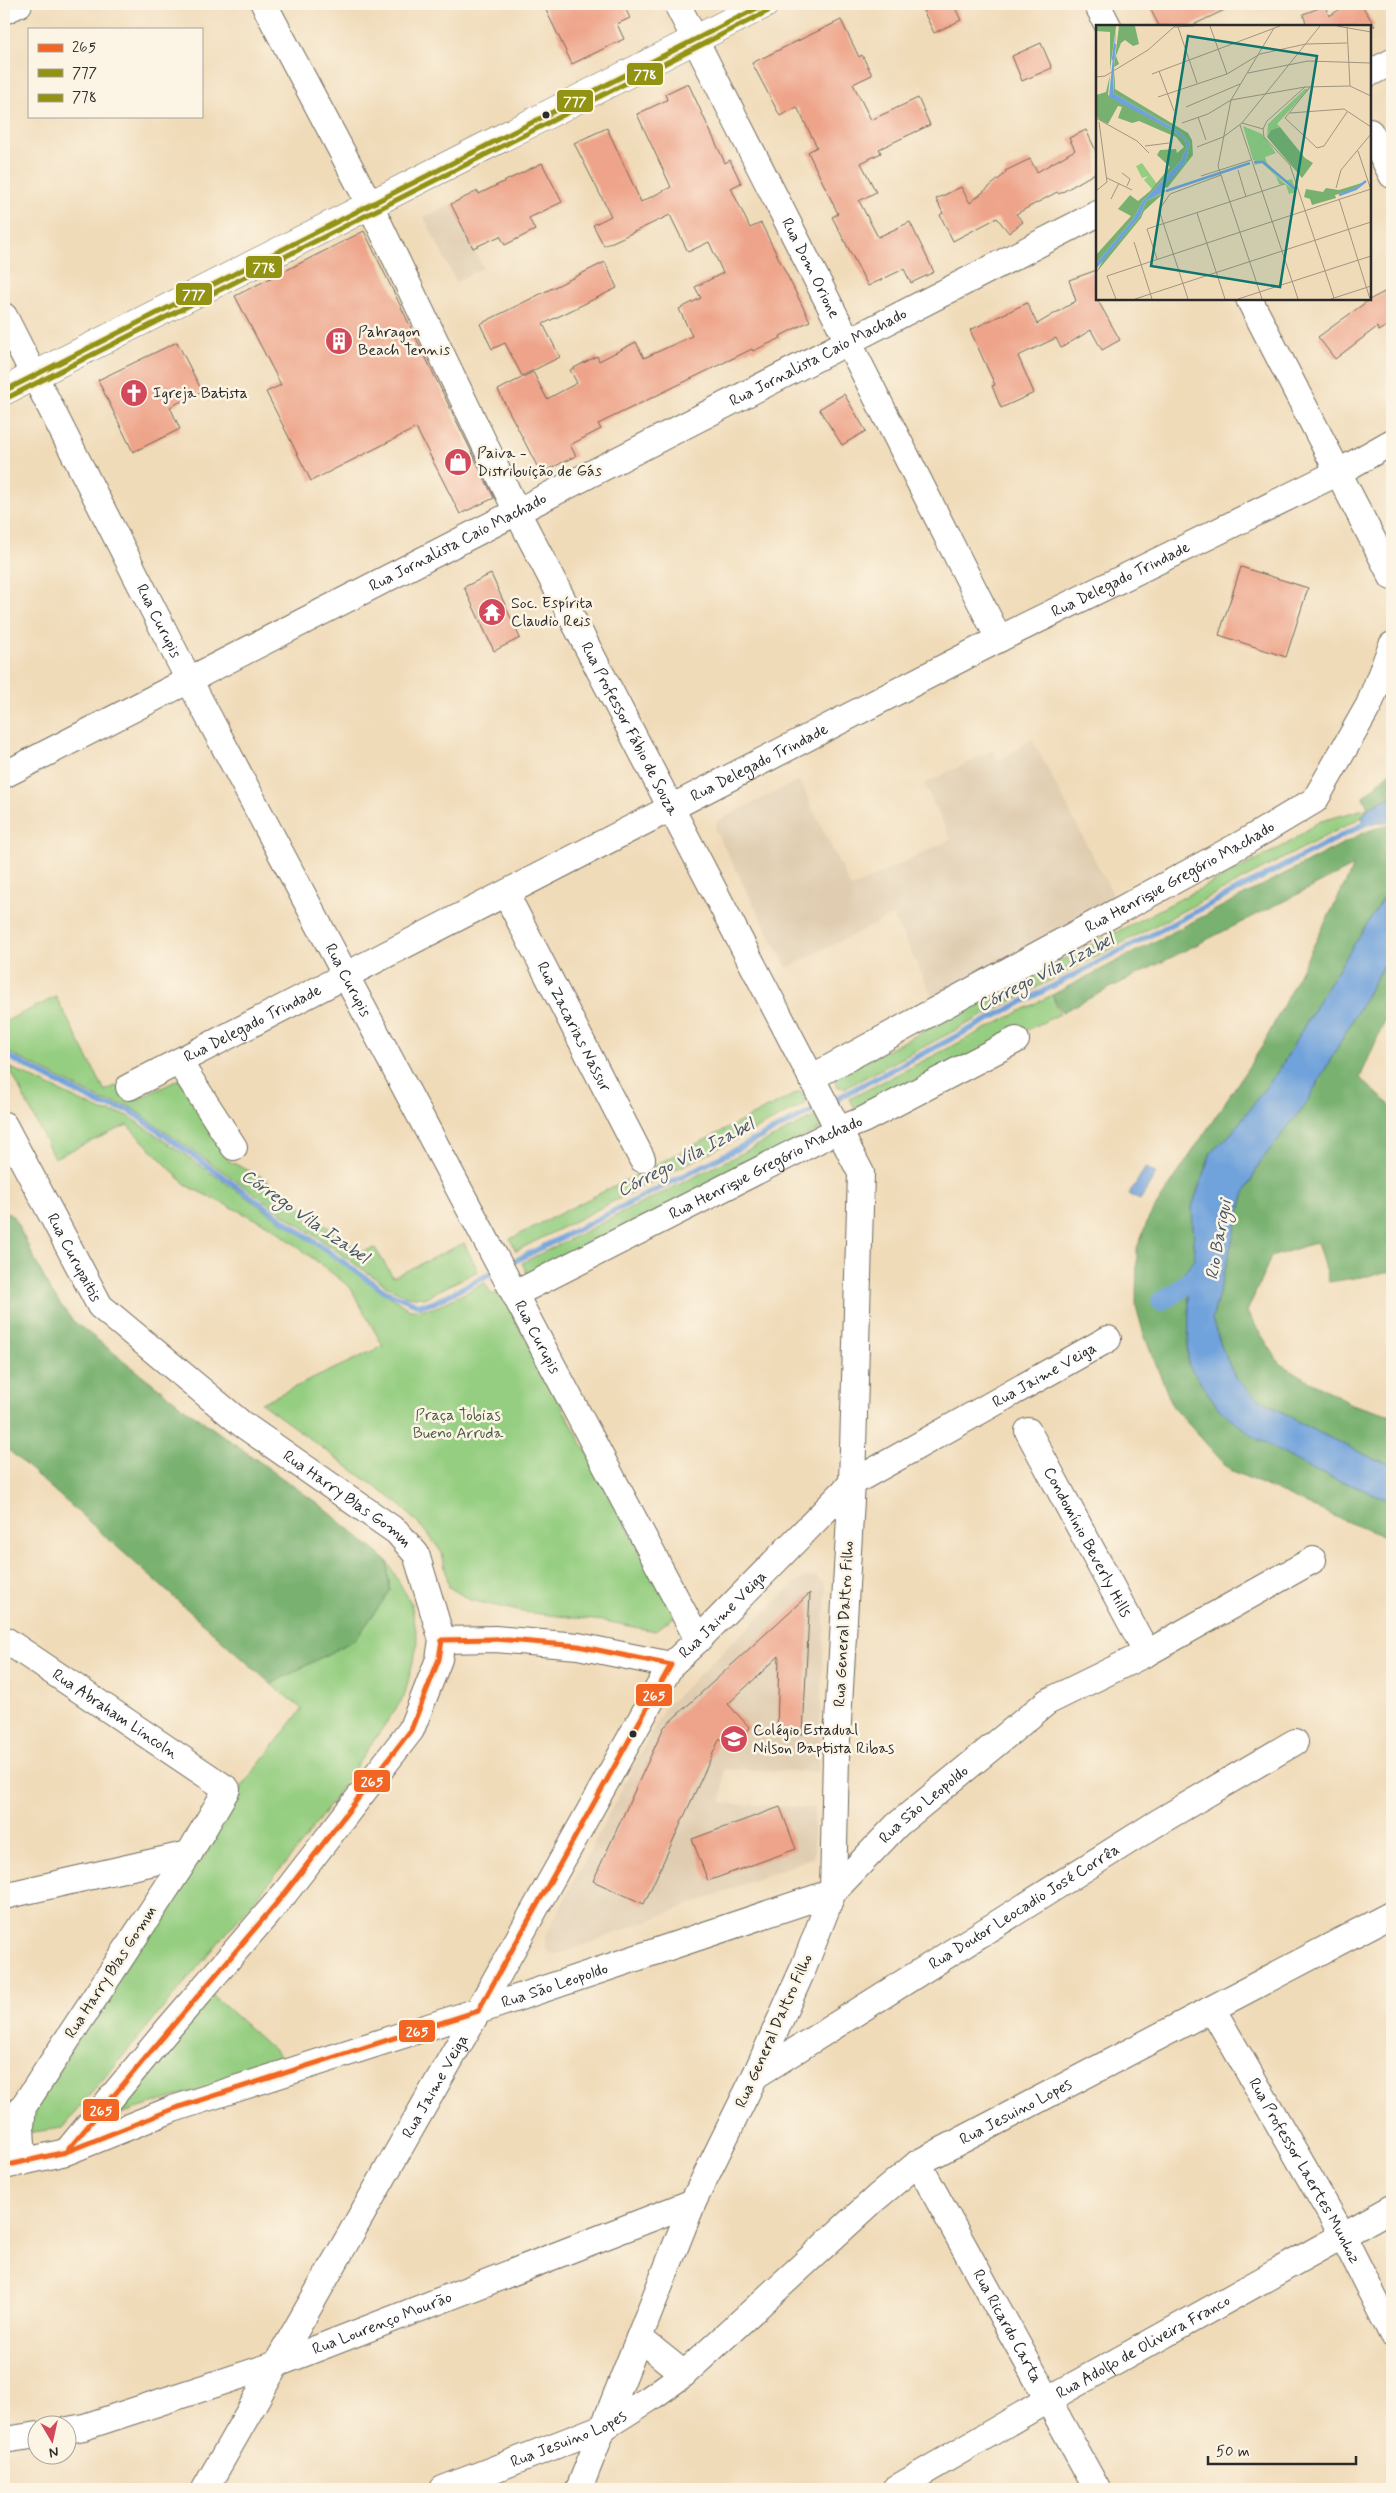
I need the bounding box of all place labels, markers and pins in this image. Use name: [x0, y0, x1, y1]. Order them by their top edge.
unlabelled marker: [541, 110, 551, 120]
place label: Pahragon Beach Tennis: [358, 322, 450, 361]
building icon: Pahragon Beach Tennis: [324, 326, 354, 356]
church icon: Igreja Batista: [119, 378, 149, 408]
place label: Igreja Batista: [153, 383, 248, 404]
place label: Paiva - Distribuição de Gás: [477, 443, 602, 482]
shop icon: Paiva - Distribuição de Gás: [443, 447, 473, 477]
place label: Soc. Espírita Claudio Reis: [511, 593, 593, 632]
temple icon: Soc. Espírita Claudio Reis: [477, 597, 507, 627]
place label: Colégio Estadual Nilson Baptista Ribas: [753, 1720, 894, 1759]
school or university icon: Colégio Estadual Nilson Baptista Ribas: [719, 1724, 749, 1754]
unlabelled marker: [628, 1729, 638, 1739]

